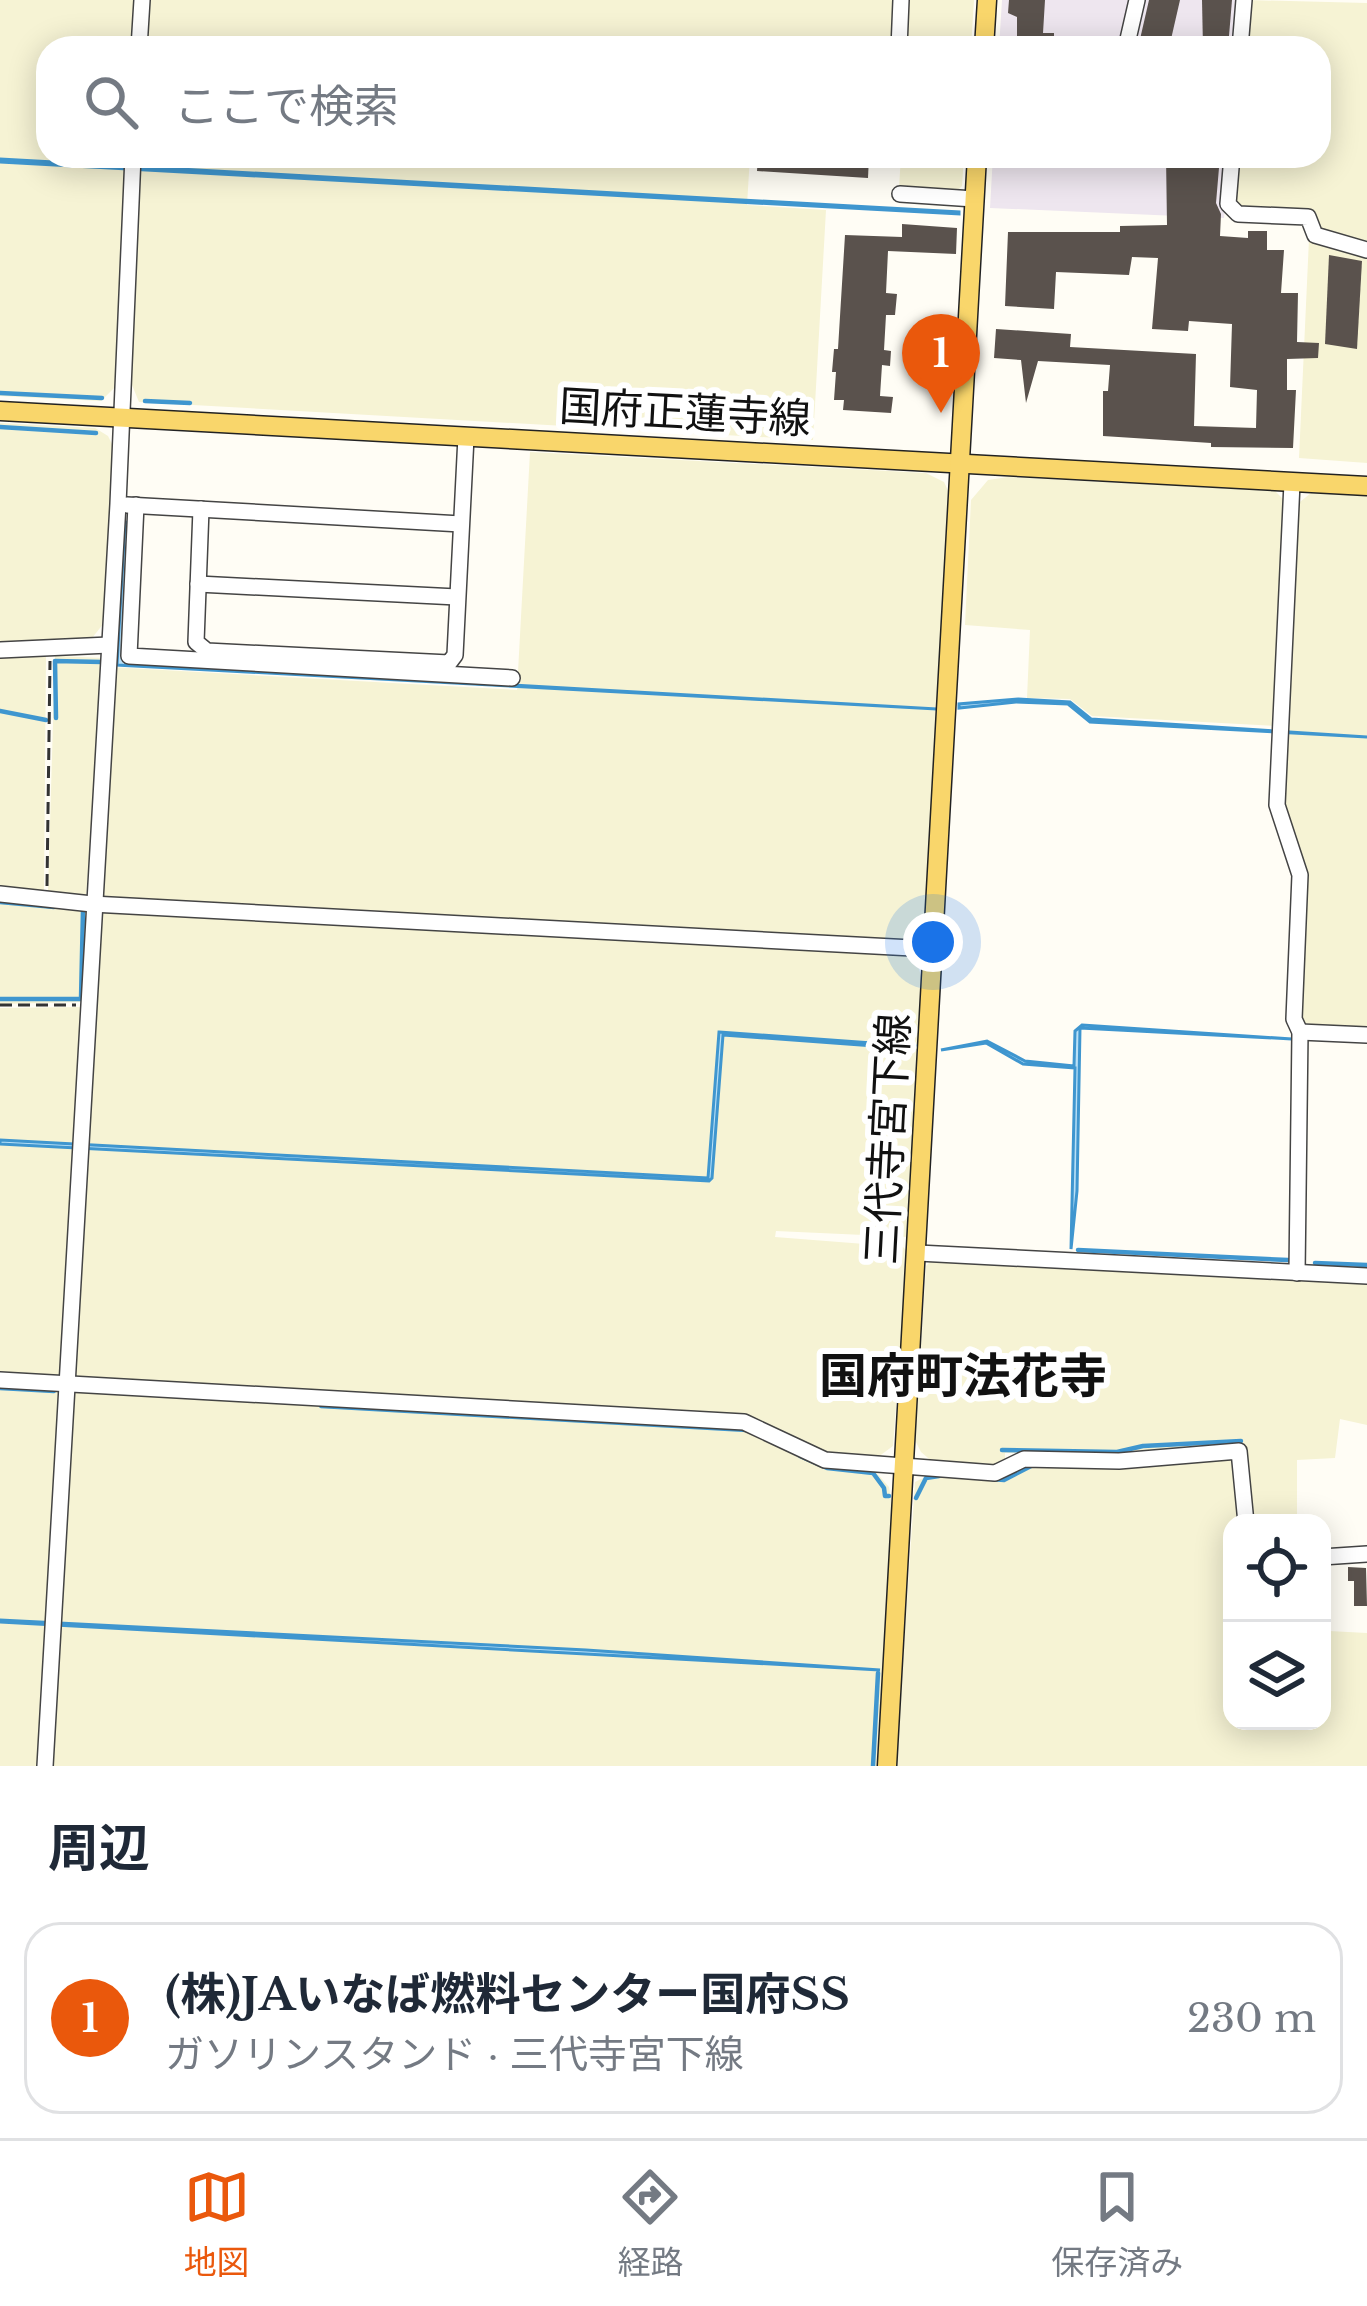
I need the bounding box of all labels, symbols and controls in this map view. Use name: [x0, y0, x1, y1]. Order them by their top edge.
search box: [36, 36, 1331, 168]
icon: search: [78, 69, 144, 135]
text: ここで検索: [174, 78, 399, 134]
pin: 1: [902, 314, 980, 413]
street label: 国府正蓮寺線: [558, 379, 812, 445]
your location: [903, 912, 963, 972]
street label: 三代寺宮下線: [854, 1012, 920, 1266]
district label: 国府町法花寺: [819, 1346, 1107, 1406]
map controls: [1223, 1514, 1331, 1730]
button: locate: [1223, 1514, 1331, 1622]
button: layers: [1223, 1622, 1331, 1730]
text: 周辺: [48, 1817, 150, 1880]
text: (株)JAいなば燃料センター国府SS: [165, 1966, 850, 2022]
text: 1: [81, 1994, 99, 2043]
text: 230 m: [1187, 1994, 1316, 2043]
text: ガソリンスタンド · 三代寺宮下線: [165, 2030, 744, 2079]
tab: 地図: [184, 2164, 250, 2284]
tab: 経路: [617, 2164, 683, 2284]
tab: 保存済み: [1051, 2164, 1183, 2284]

